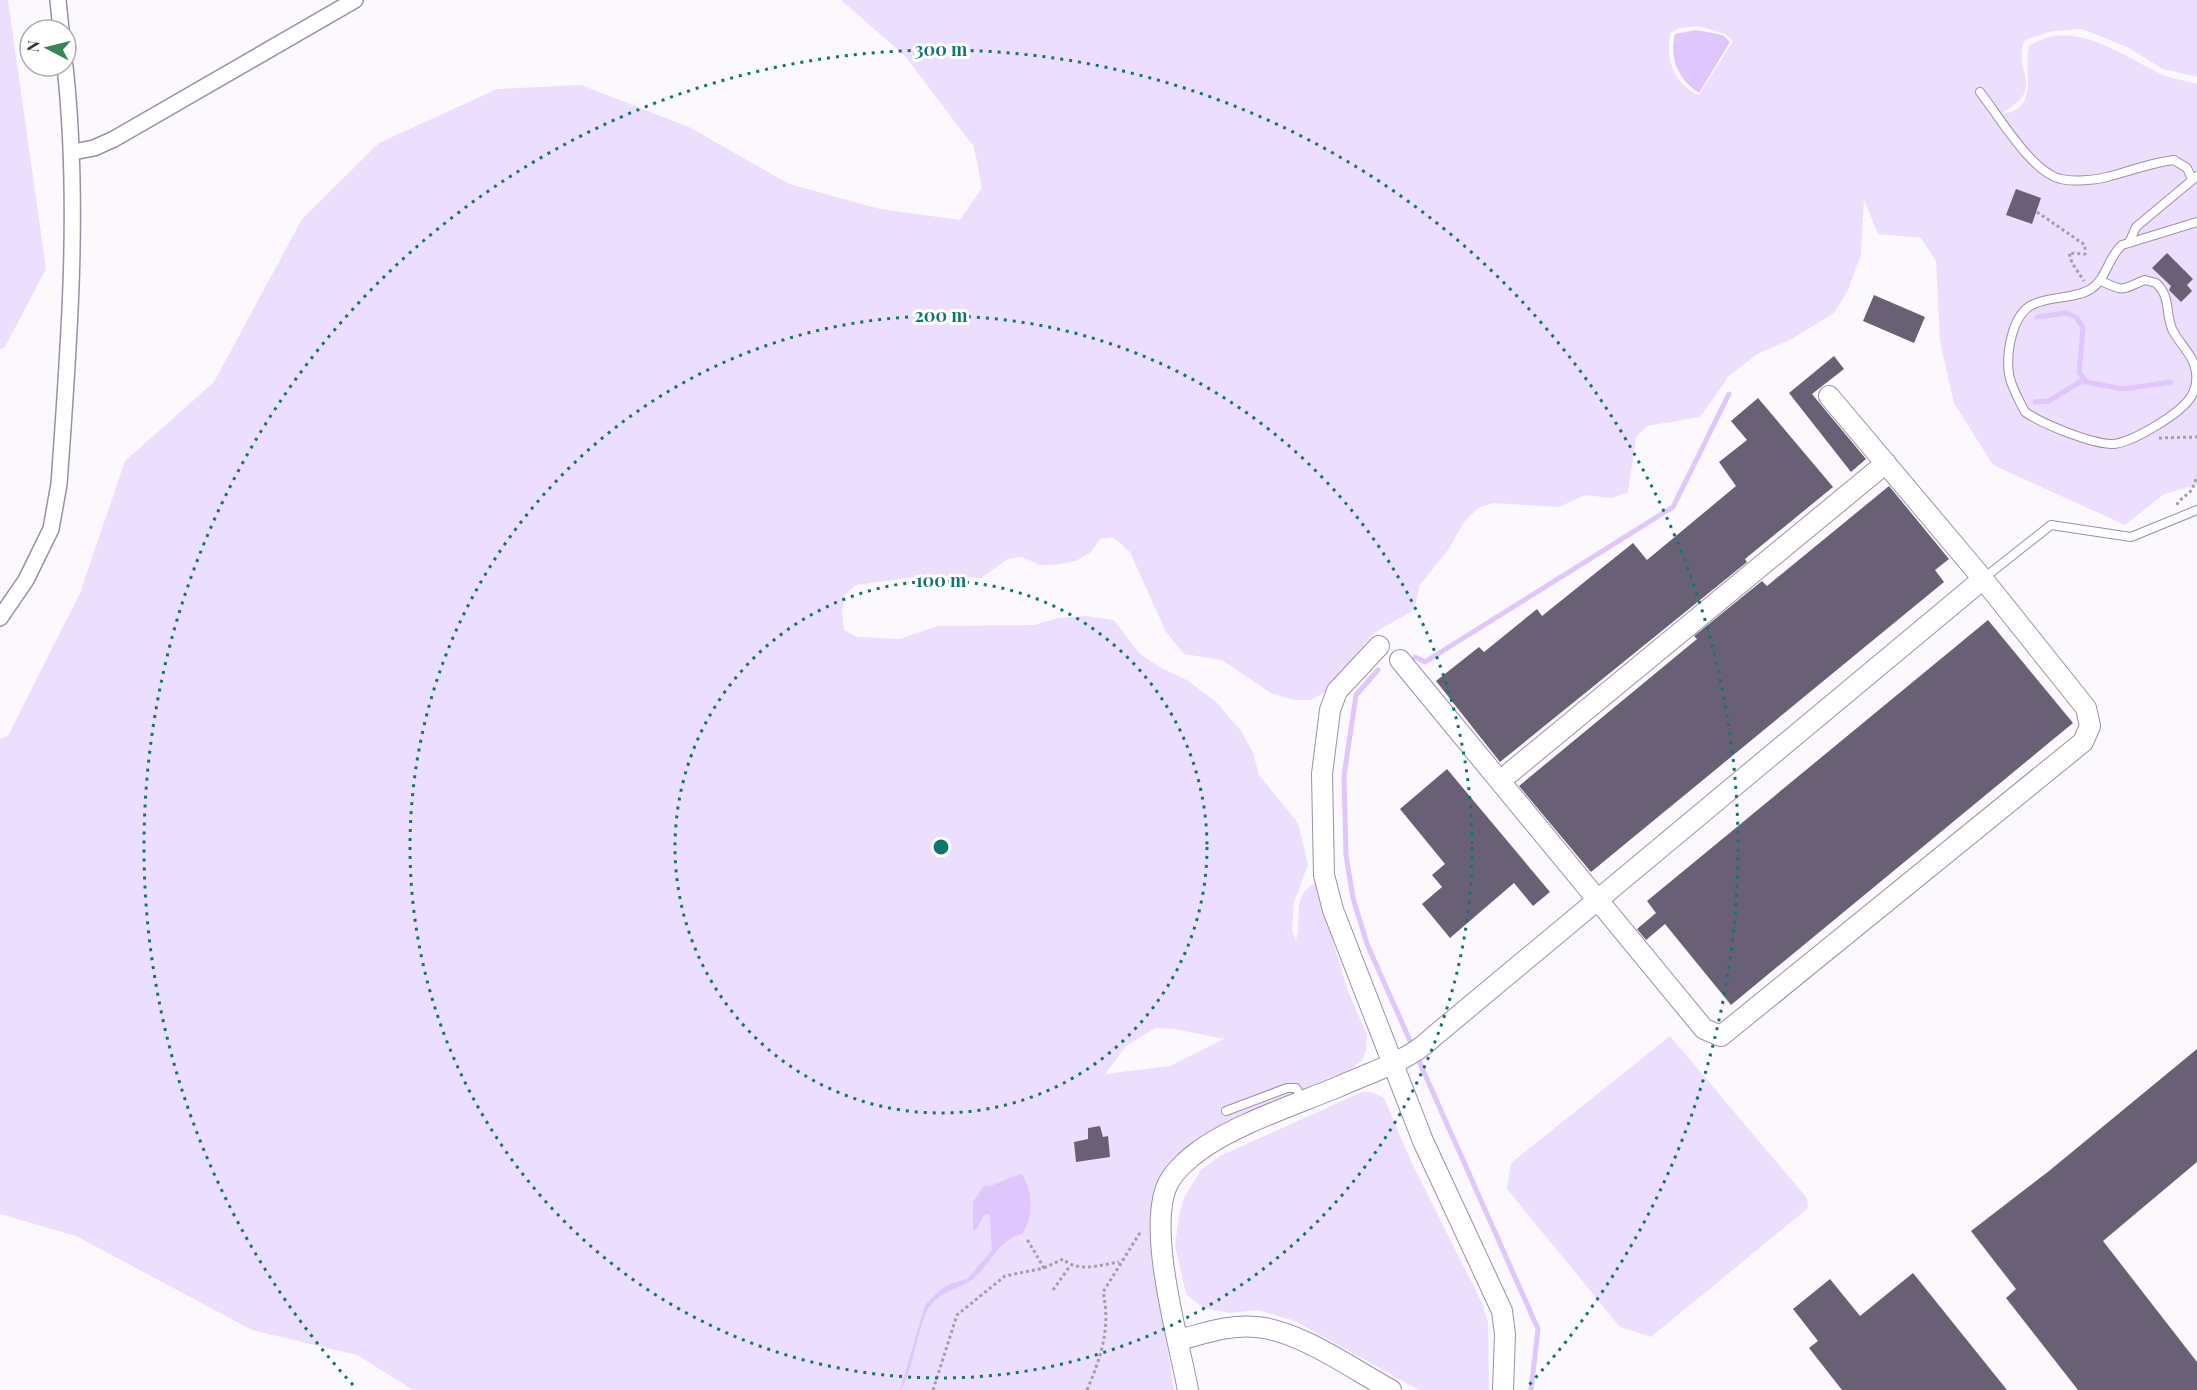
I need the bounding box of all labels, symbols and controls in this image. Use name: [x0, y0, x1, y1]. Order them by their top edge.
north arrow: [18, 18, 78, 78]
text: 300 m: [915, 37, 968, 61]
text: N: [21, 39, 44, 53]
text: 200 m: [914, 303, 968, 327]
text: 100 m: [916, 568, 967, 592]
centre of rings: [931, 837, 951, 857]

